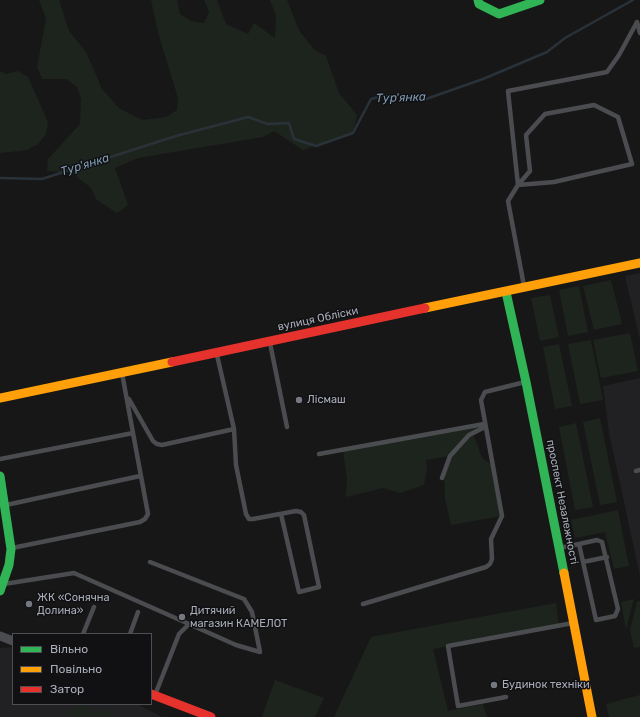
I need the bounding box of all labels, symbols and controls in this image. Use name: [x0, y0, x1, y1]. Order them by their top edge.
water label: Тур'янка: [376, 90, 426, 106]
water label: Тур'янка: [59, 151, 111, 179]
street label: вулиця Обліски: [277, 304, 359, 334]
place label: Лісмаш: [307, 393, 346, 407]
marker: Лісмаш: [294, 395, 304, 405]
street label: проспект Незалежності: [543, 439, 581, 565]
place label: ЖК «Сонячна Долина»: [37, 591, 109, 617]
marker: ЖК «Сонячна Долина»: [24, 599, 34, 609]
place label: Дитячий магазин КАМЕЛОТ: [190, 604, 287, 630]
marker: Дитячий магазин КАМЕЛОТ: [177, 612, 187, 622]
legend: [12, 633, 152, 705]
text: Вільно: [50, 642, 88, 656]
text: Повільно: [50, 662, 102, 676]
place label: Будинок техніки: [502, 678, 590, 692]
marker: Будинок техніки: [489, 680, 499, 690]
text: Затор: [50, 682, 84, 696]

